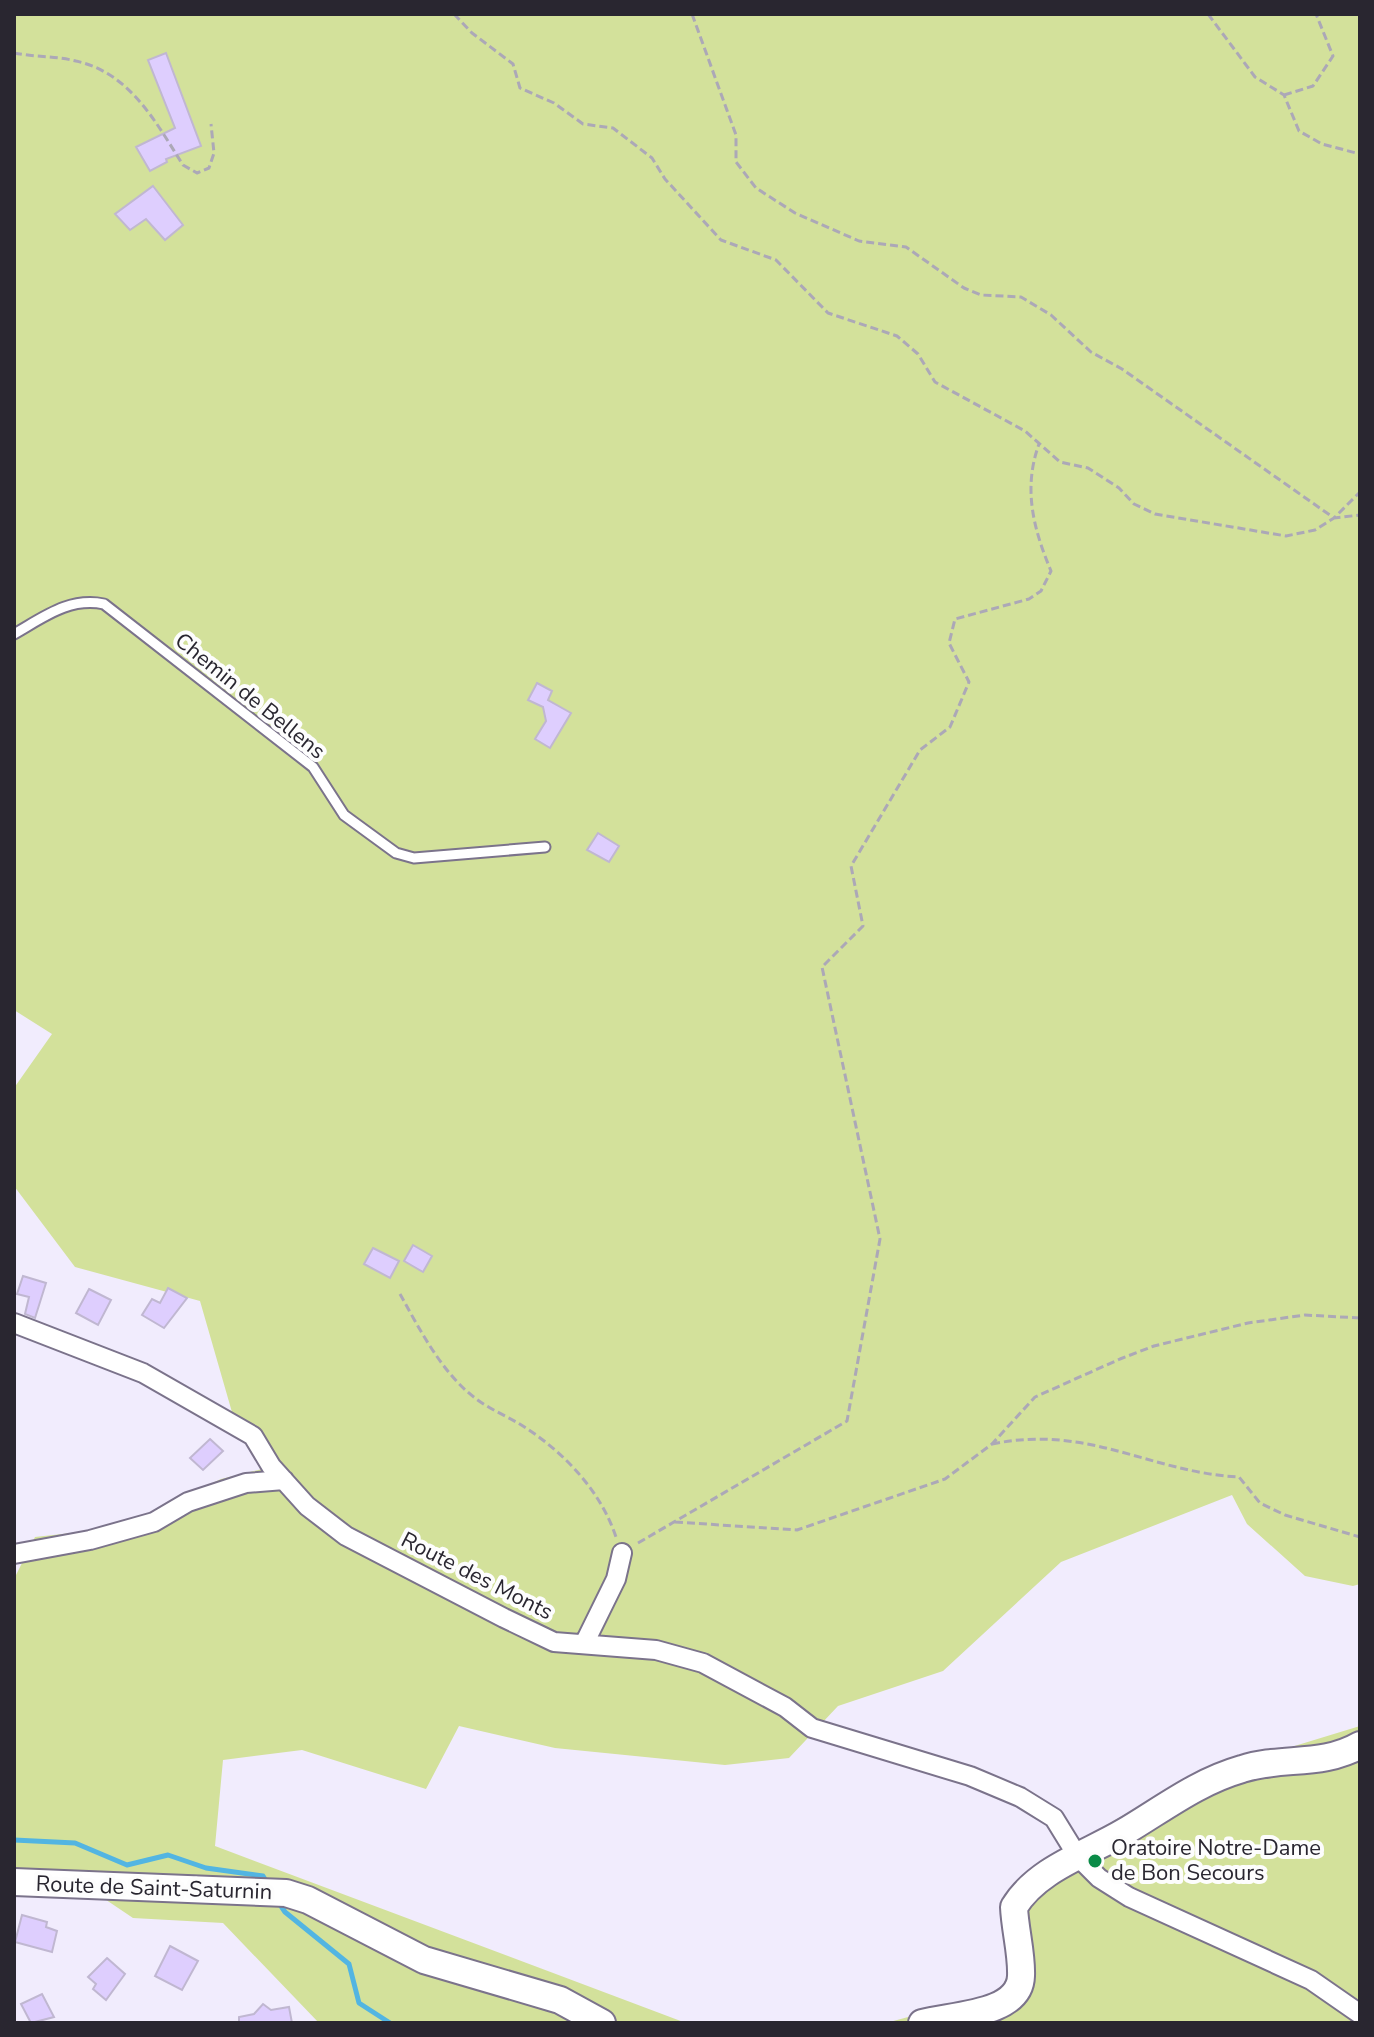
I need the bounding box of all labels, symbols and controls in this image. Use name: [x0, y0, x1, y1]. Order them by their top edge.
street label: Chemin de Bellens: [168, 626, 332, 766]
street label: Route des Monts: [396, 1525, 558, 1627]
place label: Oratoire Notre-Dame de Bon Secours: [1111, 1833, 1321, 1888]
marker: Oratoire Notre-Dame de Bon Secours: [1086, 1852, 1104, 1870]
street label: Route de Saint-Saturnin: [35, 1869, 273, 1907]

